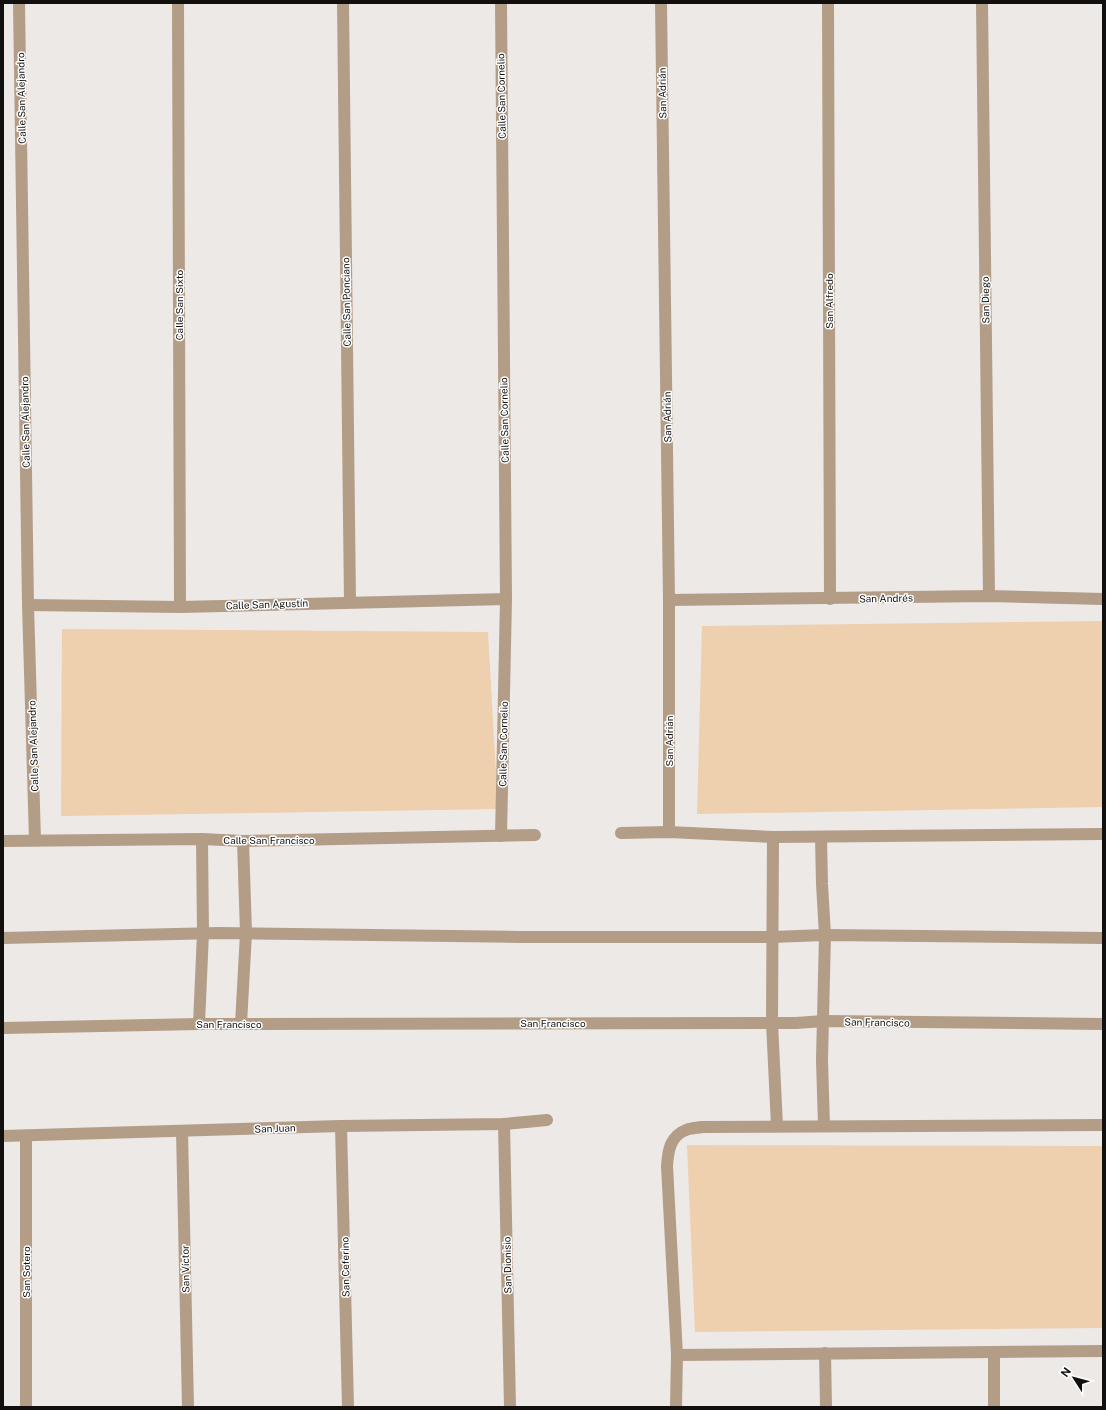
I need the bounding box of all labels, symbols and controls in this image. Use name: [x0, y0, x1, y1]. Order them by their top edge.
street label: Calle San Alejandro: [14, 52, 28, 144]
street label: Calle San Cornelio: [494, 53, 508, 139]
street label: San Adrián: [656, 67, 668, 119]
street label: Calle San Ponciano: [339, 257, 353, 347]
street label: Calle San Sixto: [173, 269, 185, 340]
street label: San Alfredo: [823, 273, 835, 329]
street label: San Diego: [979, 276, 991, 324]
street label: Calle San Alejandro: [18, 376, 32, 468]
street label: Calle San Cornelio: [497, 377, 511, 463]
street label: San Adrián: [661, 391, 673, 443]
street label: San Andrés: [859, 592, 913, 604]
street label: Calle San Agustín: [226, 597, 309, 611]
street label: Calle San Alejandro: [25, 700, 41, 792]
street label: Calle San Cornelio: [496, 701, 510, 787]
street label: San Adrián: [663, 715, 675, 767]
street label: Calle San Francisco: [223, 834, 315, 846]
street label: San Francisco: [844, 1015, 910, 1029]
street label: San Francisco: [520, 1017, 586, 1029]
street label: San Francisco: [196, 1018, 262, 1030]
street label: San Juan: [254, 1121, 296, 1135]
street label: San Ceferino: [338, 1236, 352, 1297]
street label: San Dionisio: [500, 1236, 513, 1294]
street label: San Víctor: [179, 1245, 191, 1293]
street label: San Sotero: [20, 1246, 32, 1298]
north arrow: [1054, 1358, 1094, 1398]
text: N: [1059, 1365, 1073, 1379]

